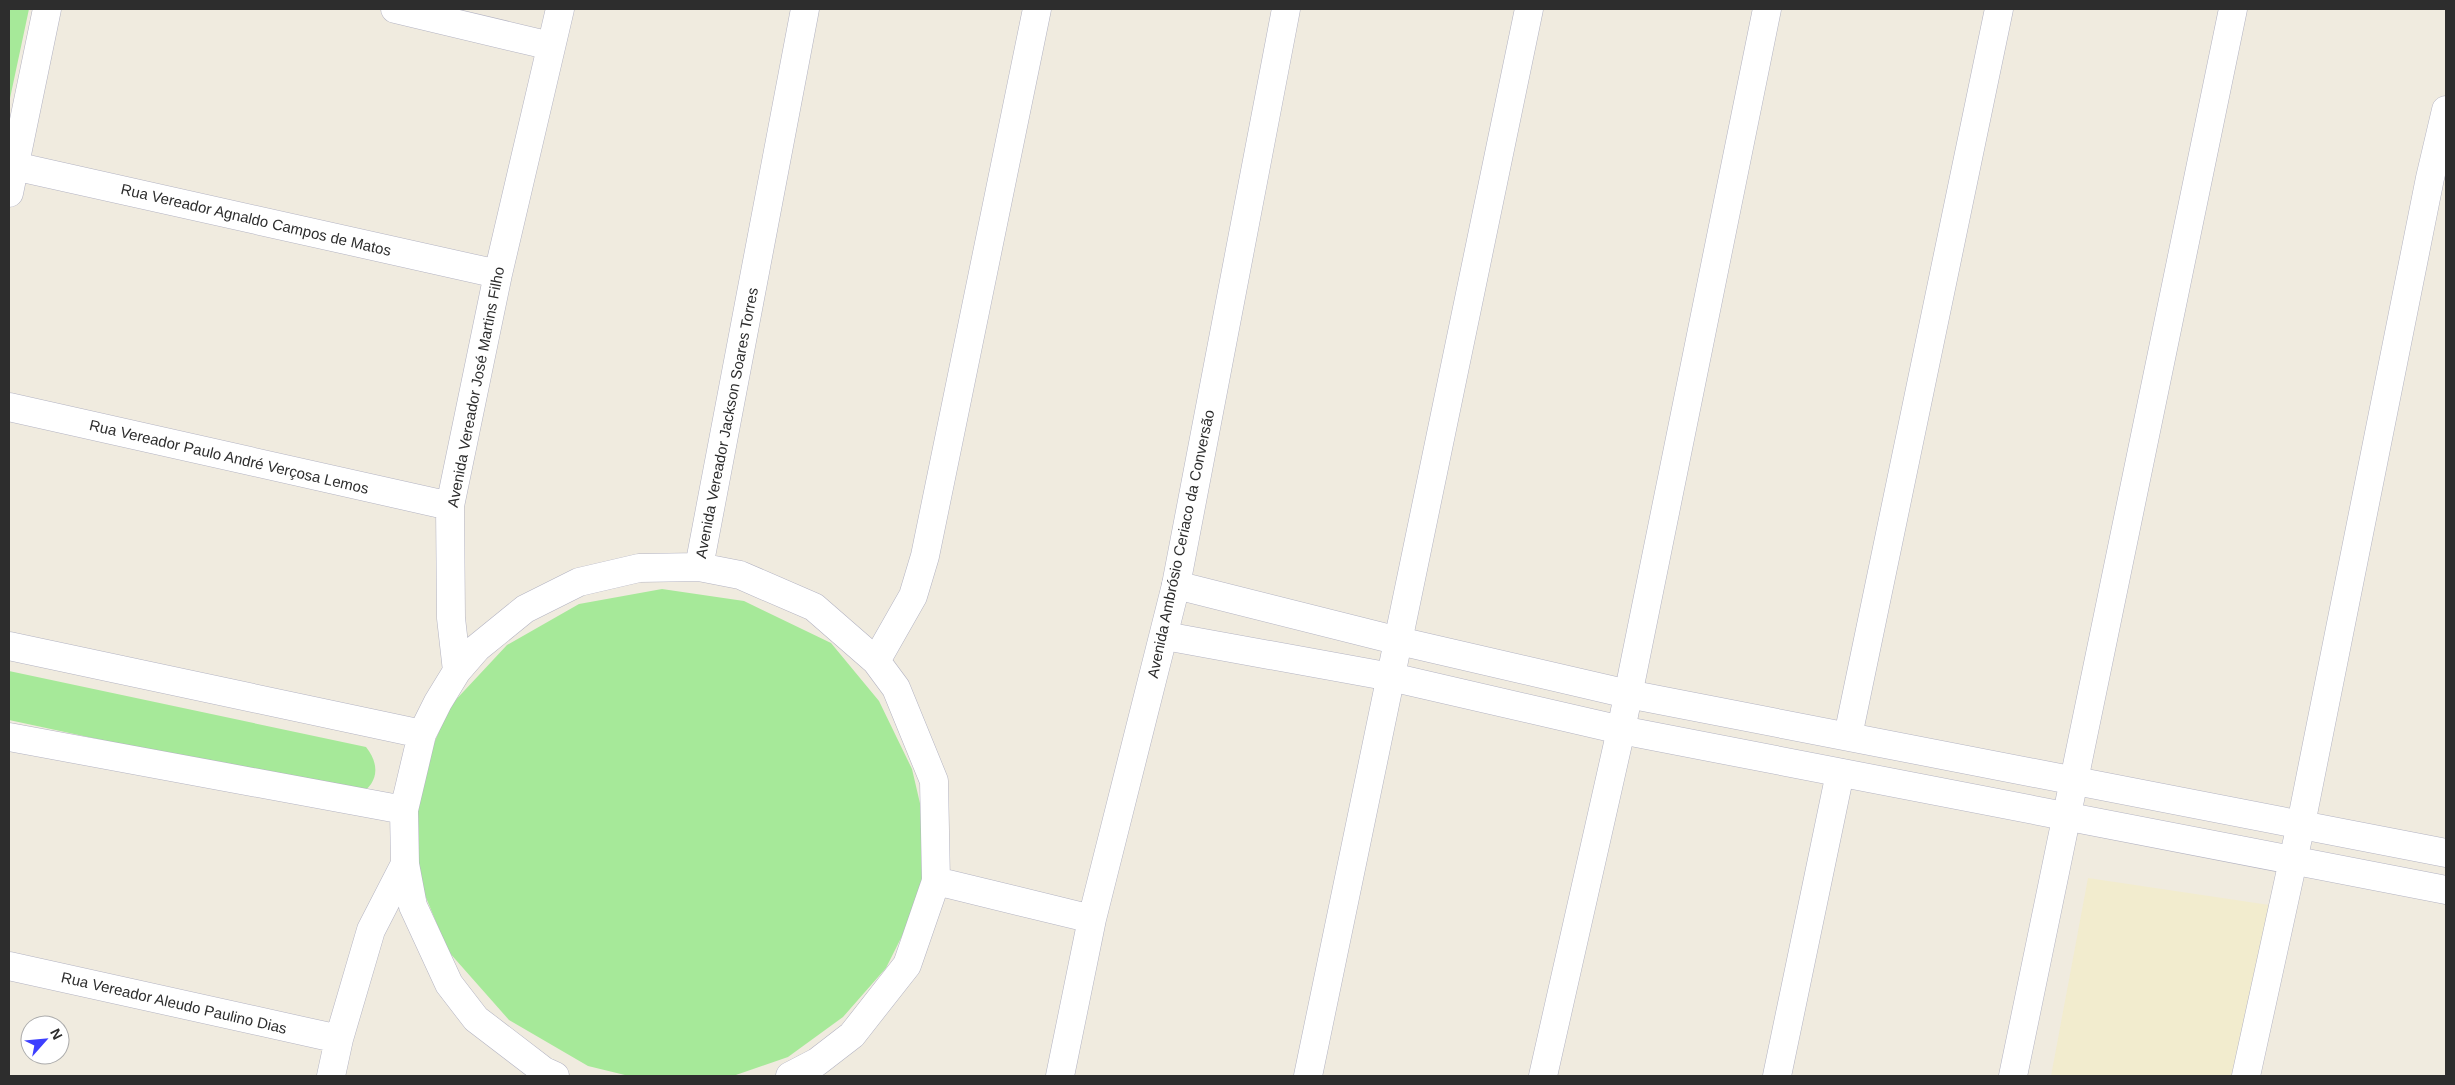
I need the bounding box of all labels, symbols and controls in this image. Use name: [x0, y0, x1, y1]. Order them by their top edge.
street label: Rua Vereador Agnaldo Campos de Matos: [119, 180, 393, 259]
street label: Avenida Vereador José Martins Filho: [444, 265, 507, 509]
street label: Avenida Vereador Jackson Soares Torres: [692, 286, 761, 560]
street label: Avenida Ambrósio Ceriaco da Conversão: [1144, 408, 1217, 680]
street label: Rua Vereador Paulo André Verçosa Lemos: [88, 416, 370, 497]
street label: Rua Vereador Aleudo Paulino Dias: [60, 968, 289, 1037]
north arrow: [20, 1015, 70, 1065]
text: N: [47, 1026, 66, 1042]

